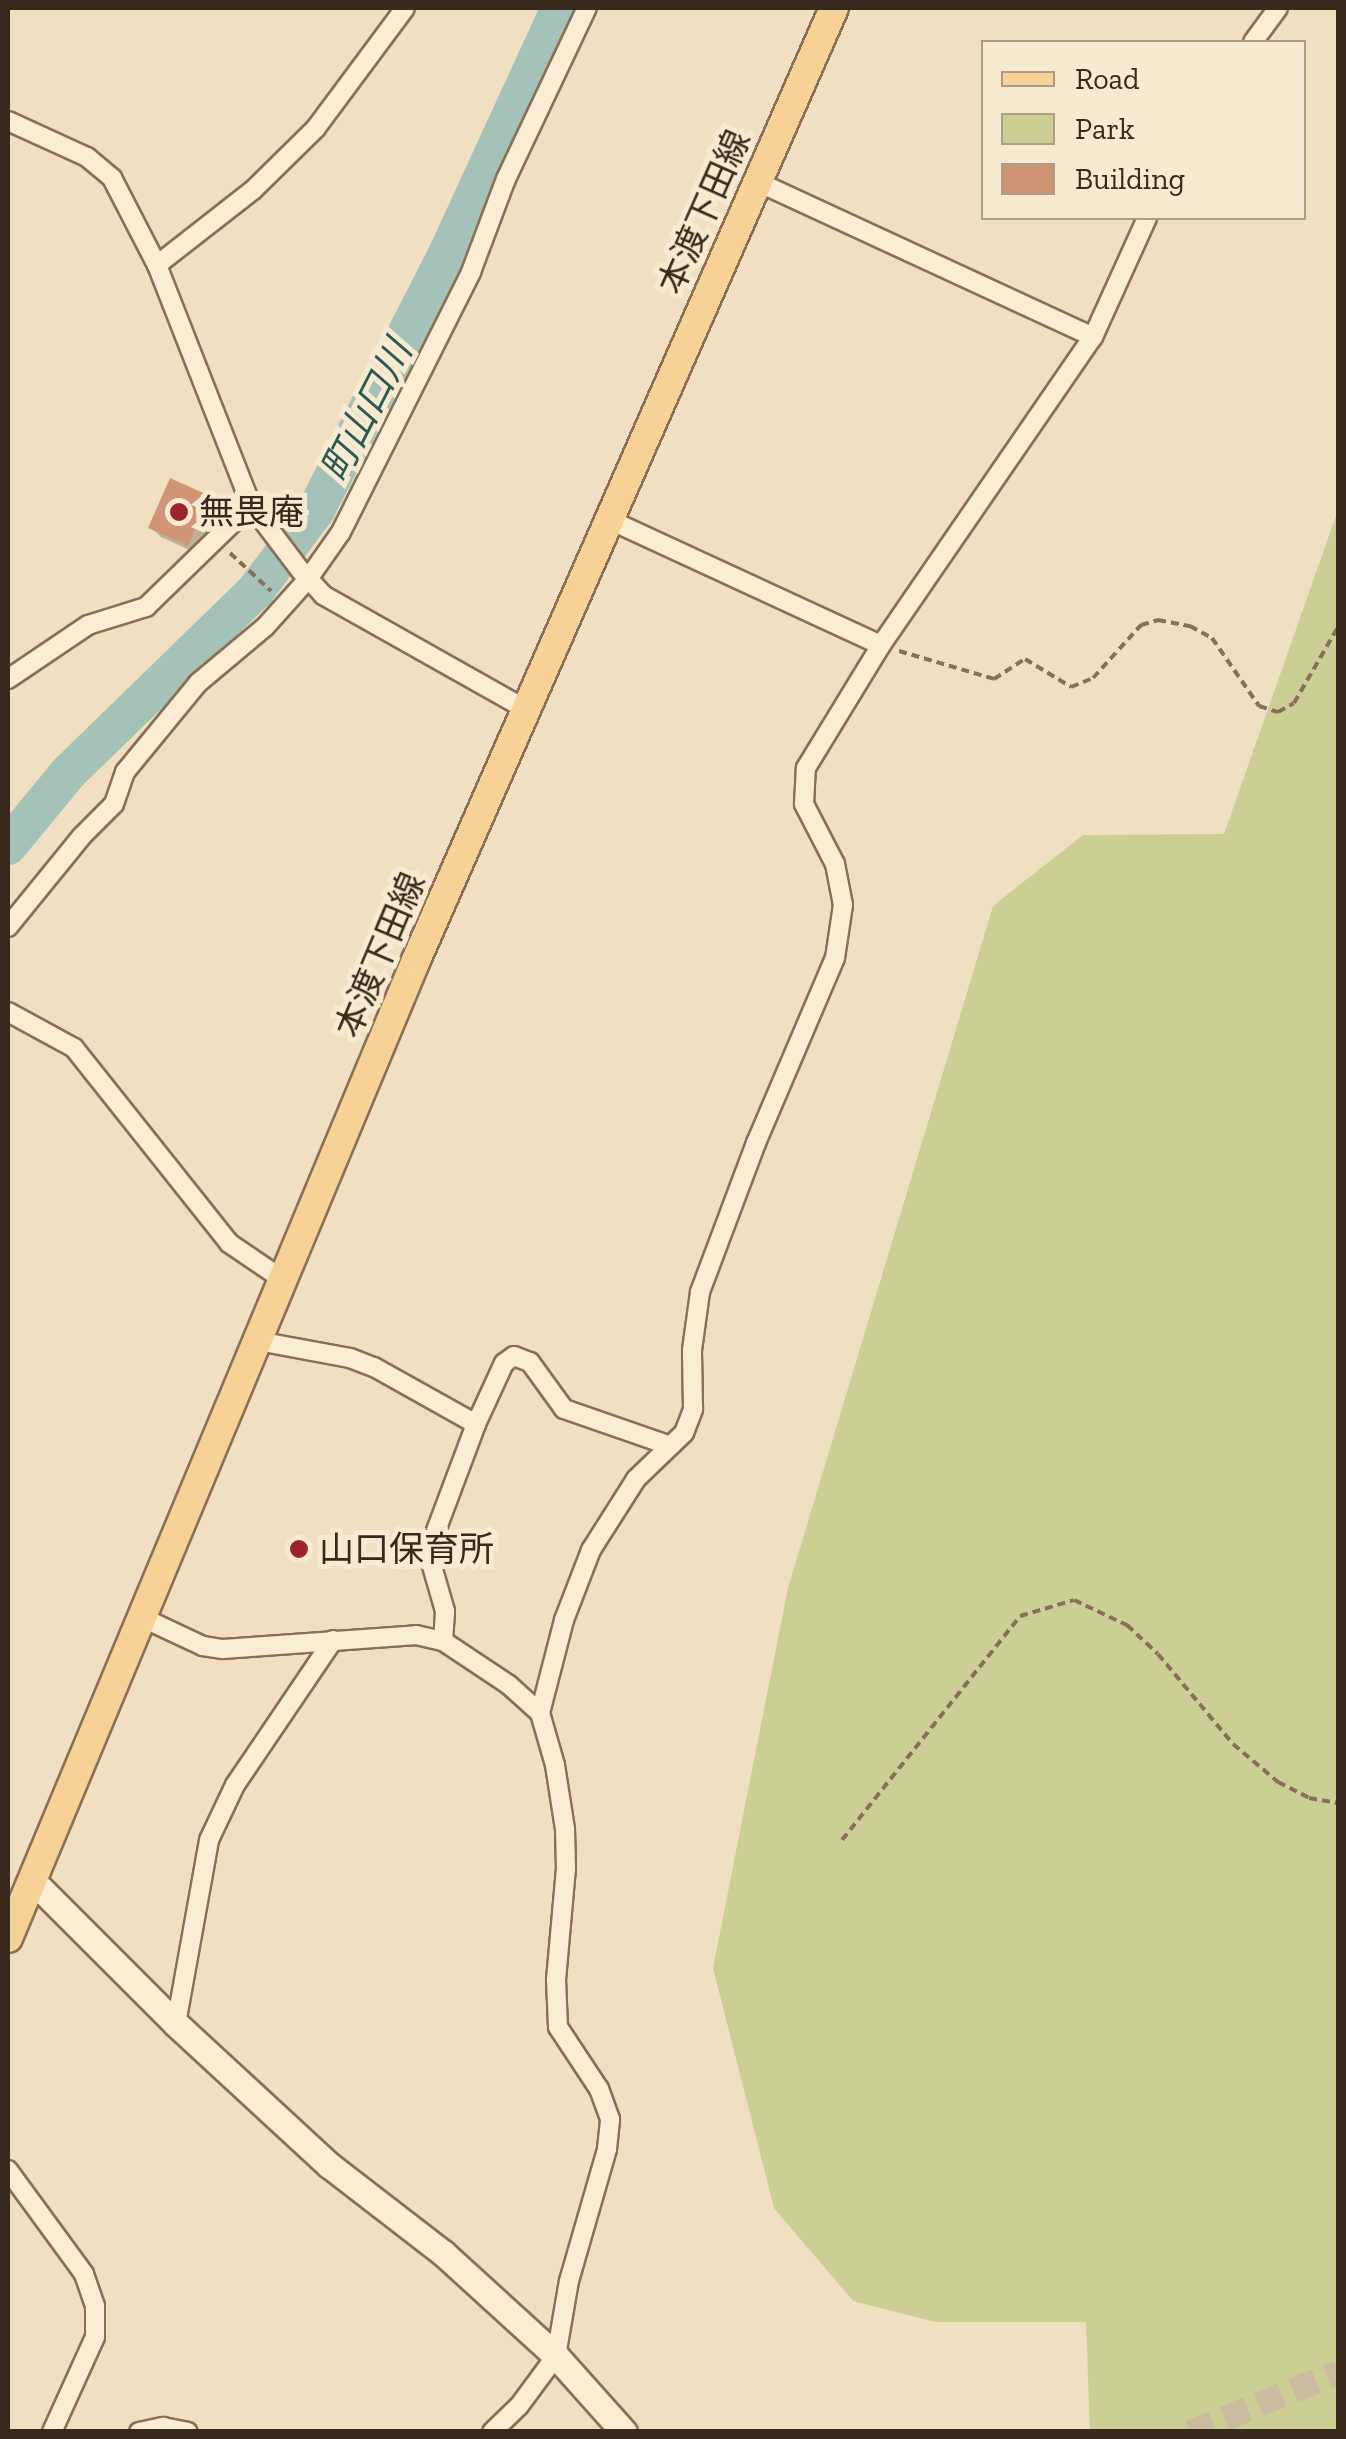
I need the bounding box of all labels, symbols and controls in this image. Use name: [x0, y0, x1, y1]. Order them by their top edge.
legend: [981, 40, 1306, 220]
text: Road: [1075, 61, 1140, 97]
text: Park: [1075, 111, 1135, 147]
street label: 本渡下田線: [649, 124, 759, 300]
text: Building: [1075, 161, 1185, 197]
water label: 町山口川: [312, 333, 422, 489]
place label: 無畏庵: [199, 491, 304, 533]
marker: 無畏庵: [168, 501, 190, 523]
street label: 本渡下田線: [326, 866, 434, 1044]
place label: 山口保育所: [319, 1528, 494, 1570]
marker: 山口保育所: [288, 1538, 310, 1560]

